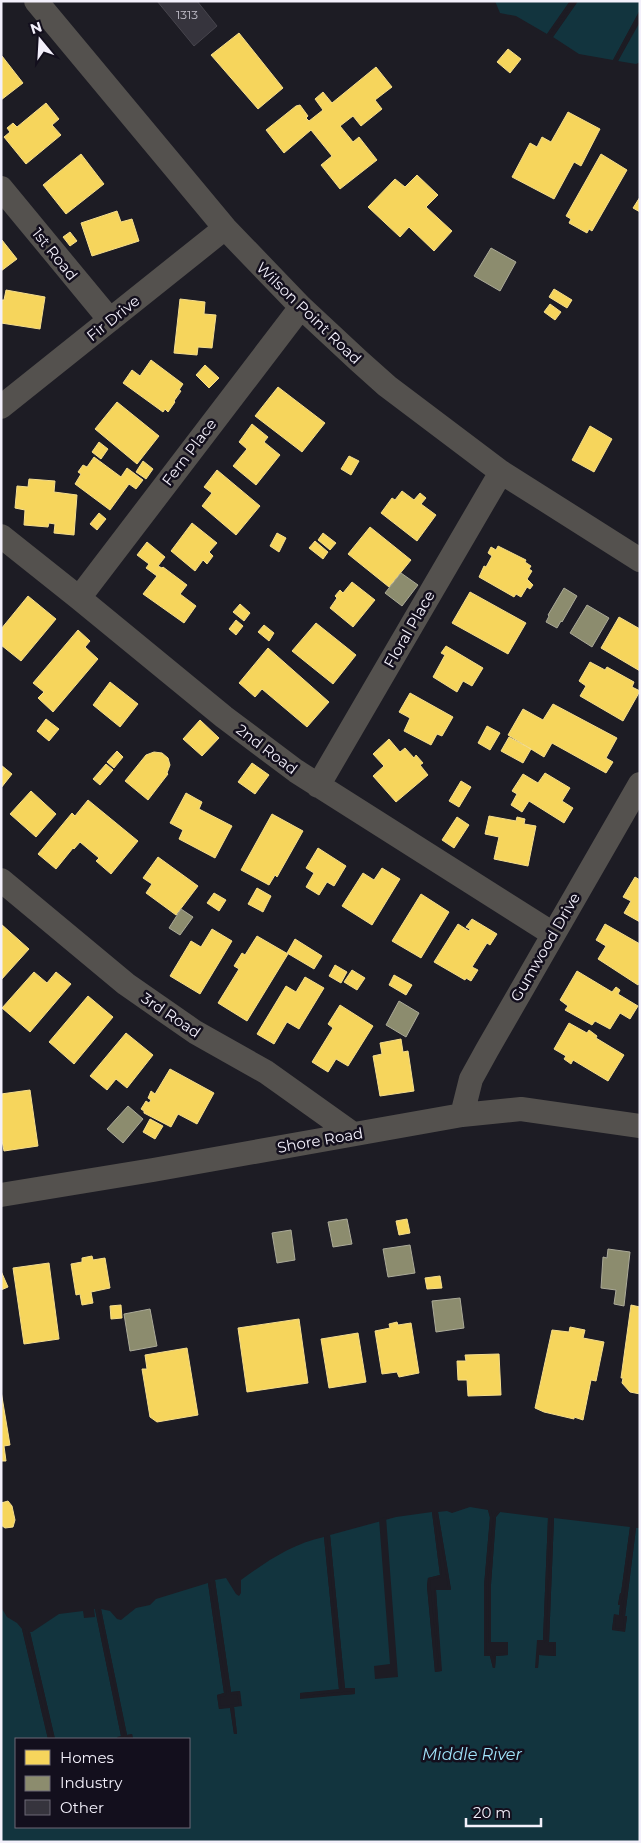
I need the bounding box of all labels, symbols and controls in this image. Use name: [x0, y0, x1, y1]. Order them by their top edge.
house number: 1313: [176, 7, 198, 22]
north arrow: [15, 15, 65, 65]
text: N: [28, 17, 44, 38]
street label: 1st Road: [28, 224, 82, 284]
street label: Wilson Point Road: [253, 258, 365, 368]
street label: Fir Drive: [83, 291, 143, 345]
street label: Fern Place: [158, 415, 220, 489]
street label: Floral Place: [379, 587, 439, 671]
street label: 2nd Road: [233, 720, 301, 778]
street label: Gumwood Drive: [506, 889, 584, 1005]
street label: 3rd Road: [138, 988, 204, 1042]
street label: Shore Road: [276, 1123, 364, 1157]
legend: [15, 1738, 190, 1828]
water label: Middle River: [422, 1745, 522, 1764]
text: Homes: [60, 1748, 114, 1767]
text: Industry: [60, 1773, 123, 1792]
scale bar: [466, 1796, 541, 1828]
text: Other: [60, 1798, 104, 1817]
text: 20 m: [473, 1803, 511, 1822]

